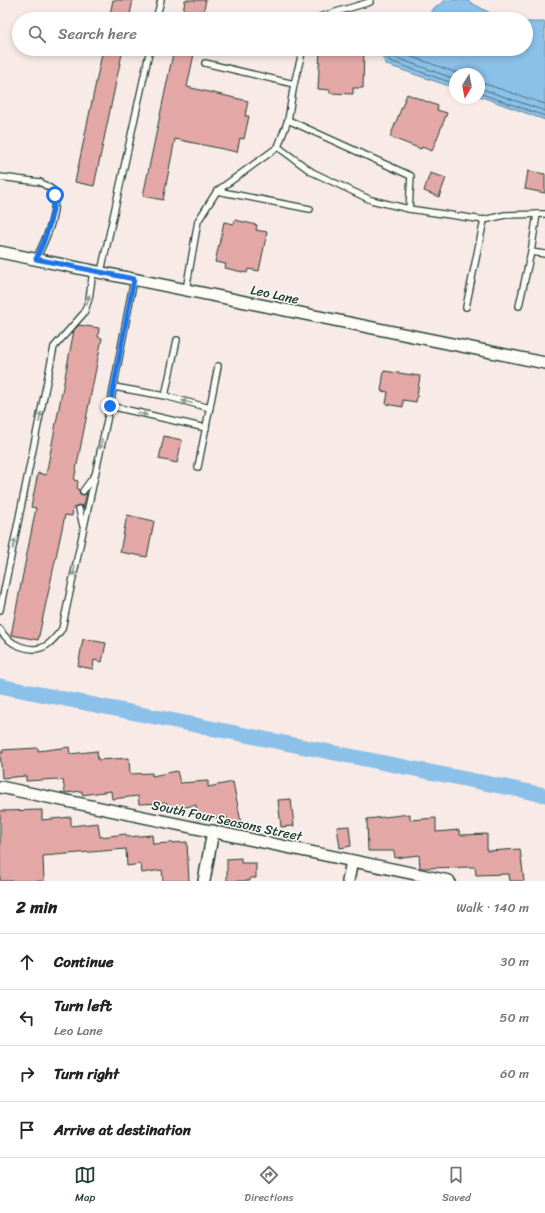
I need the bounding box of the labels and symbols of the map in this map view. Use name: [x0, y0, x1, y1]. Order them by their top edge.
north arrow: [449, 68, 485, 104]
route start: [46, 186, 64, 204]
street label: Leo Lane: [249, 278, 302, 311]
one-way arrow: [85, 294, 91, 306]
route end: [101, 397, 119, 415]
one-way arrow: [181, 399, 193, 405]
one-way arrow: [37, 411, 43, 423]
one-way arrow: [136, 411, 148, 417]
one-way arrow: [98, 438, 104, 451]
one-way arrow: [11, 538, 17, 550]
one-way arrow: [70, 565, 76, 578]
street label: South Four Seasons Street: [150, 793, 305, 848]

